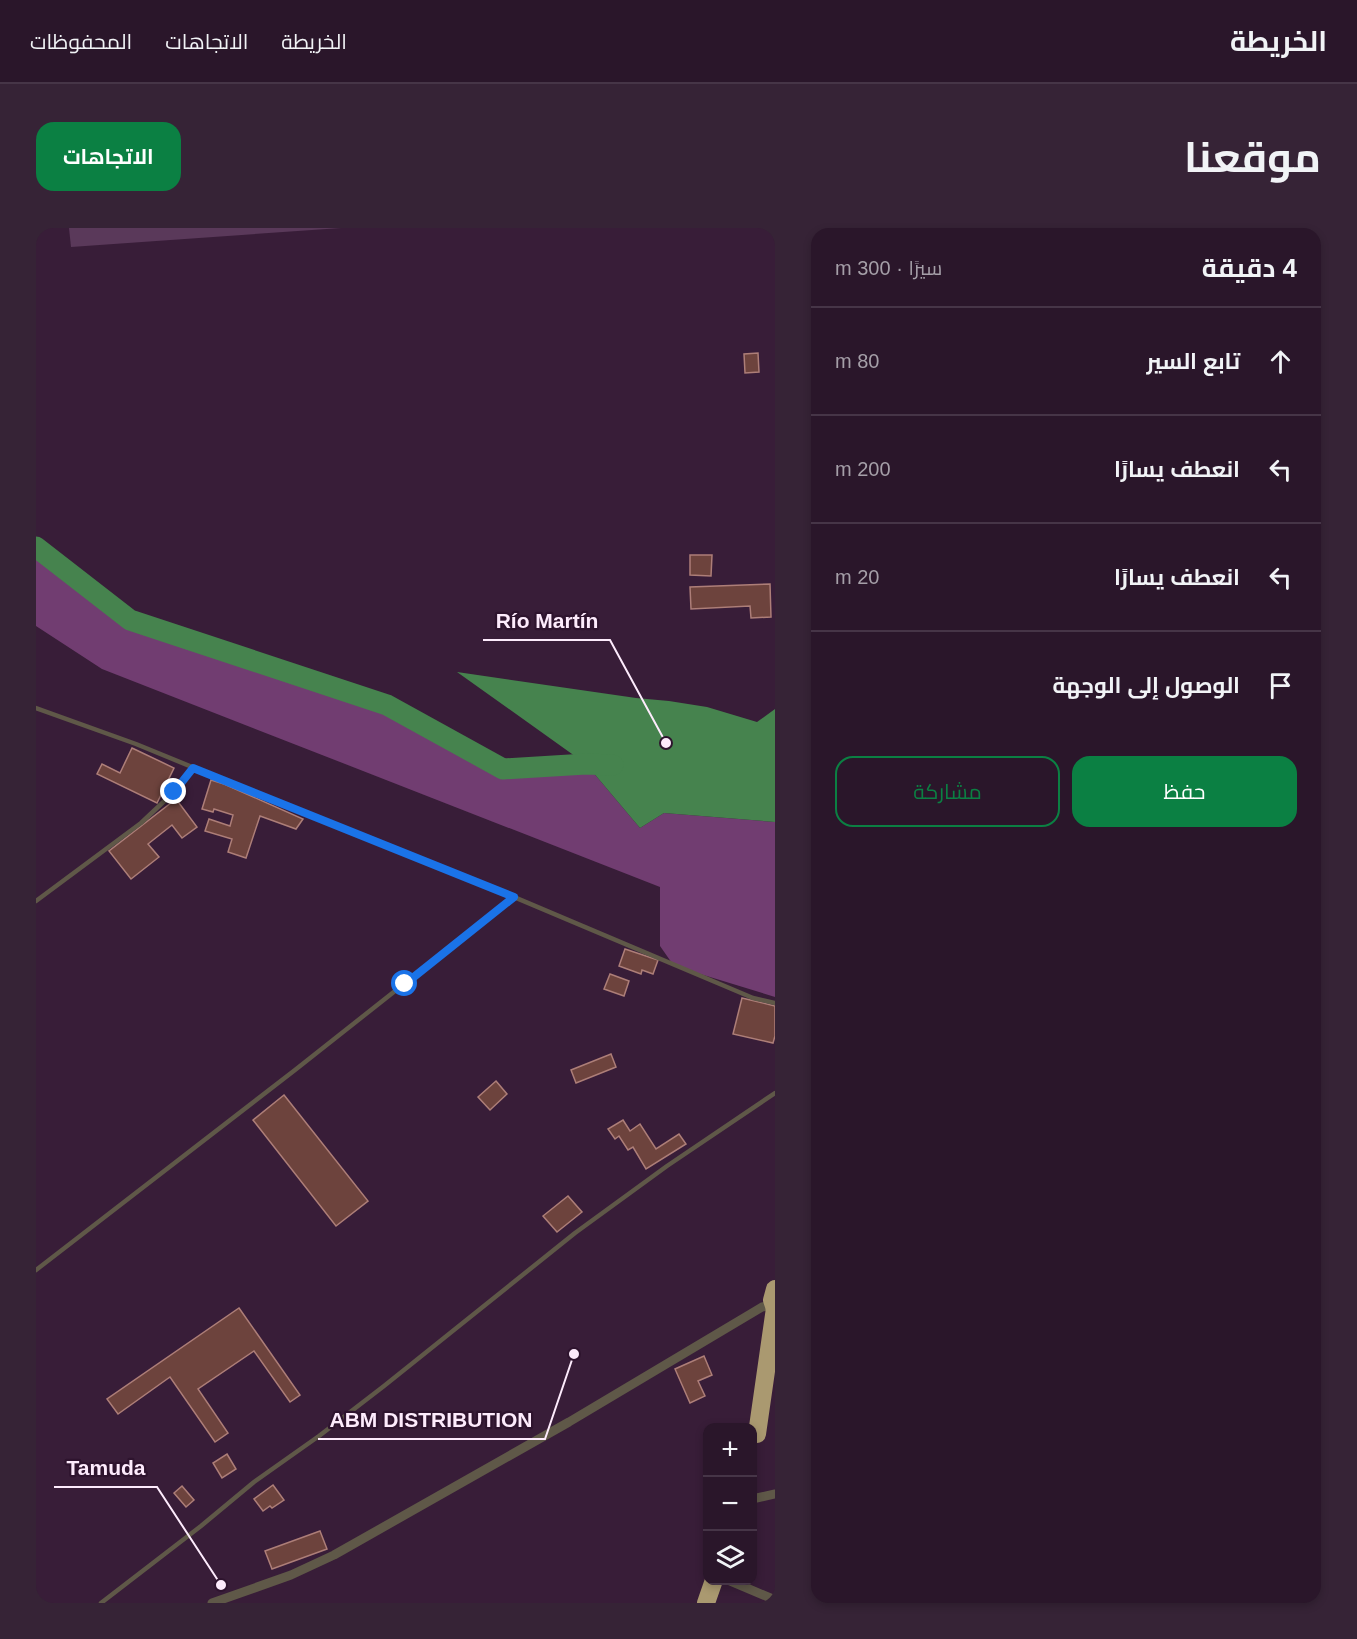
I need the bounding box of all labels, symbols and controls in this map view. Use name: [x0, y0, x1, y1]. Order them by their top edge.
text: الخريطة: [1230, 26, 1327, 57]
text: المحفوظات: [30, 30, 132, 53]
text: الاتجاهات: [165, 30, 248, 53]
text: الخريطة: [281, 30, 347, 53]
button: الاتجاهات: [36, 122, 181, 191]
text: موقعنا: [1184, 134, 1321, 181]
text: 4 دقيقة: [1202, 253, 1297, 283]
text: سيرًا · 300 m: [835, 257, 942, 279]
icon: ahead: [1264, 345, 1297, 378]
text: تابع السير: [1146, 349, 1240, 374]
text: 80 m: [835, 350, 879, 372]
icon: left: [1264, 453, 1297, 486]
text: انعطف يسارًا: [1114, 457, 1240, 482]
text: 200 m: [835, 458, 891, 480]
icon: left: [1264, 561, 1297, 594]
text: انعطف يسارًا: [1114, 565, 1240, 590]
text: 20 m: [835, 566, 879, 588]
callout: Río Martín: [483, 601, 610, 640]
text: Río Martín: [496, 609, 598, 632]
icon: arrive: [1264, 669, 1297, 702]
text: الوصول إلى الوجهة: [1053, 673, 1240, 698]
button: مشاركة: [835, 756, 1060, 827]
button: حفظ: [1072, 756, 1297, 827]
route end: [160, 778, 186, 804]
route start: [391, 970, 417, 996]
callout: ABM DISTRIBUTION: [318, 1400, 545, 1439]
text: ABM DISTRIBUTION: [330, 1408, 533, 1431]
map controls: [703, 1423, 757, 1585]
button: +: [703, 1423, 757, 1477]
callout: Tamuda: [54, 1448, 157, 1487]
text: Tamuda: [67, 1456, 146, 1479]
button: −: [703, 1477, 757, 1531]
button: layers: [703, 1531, 757, 1585]

